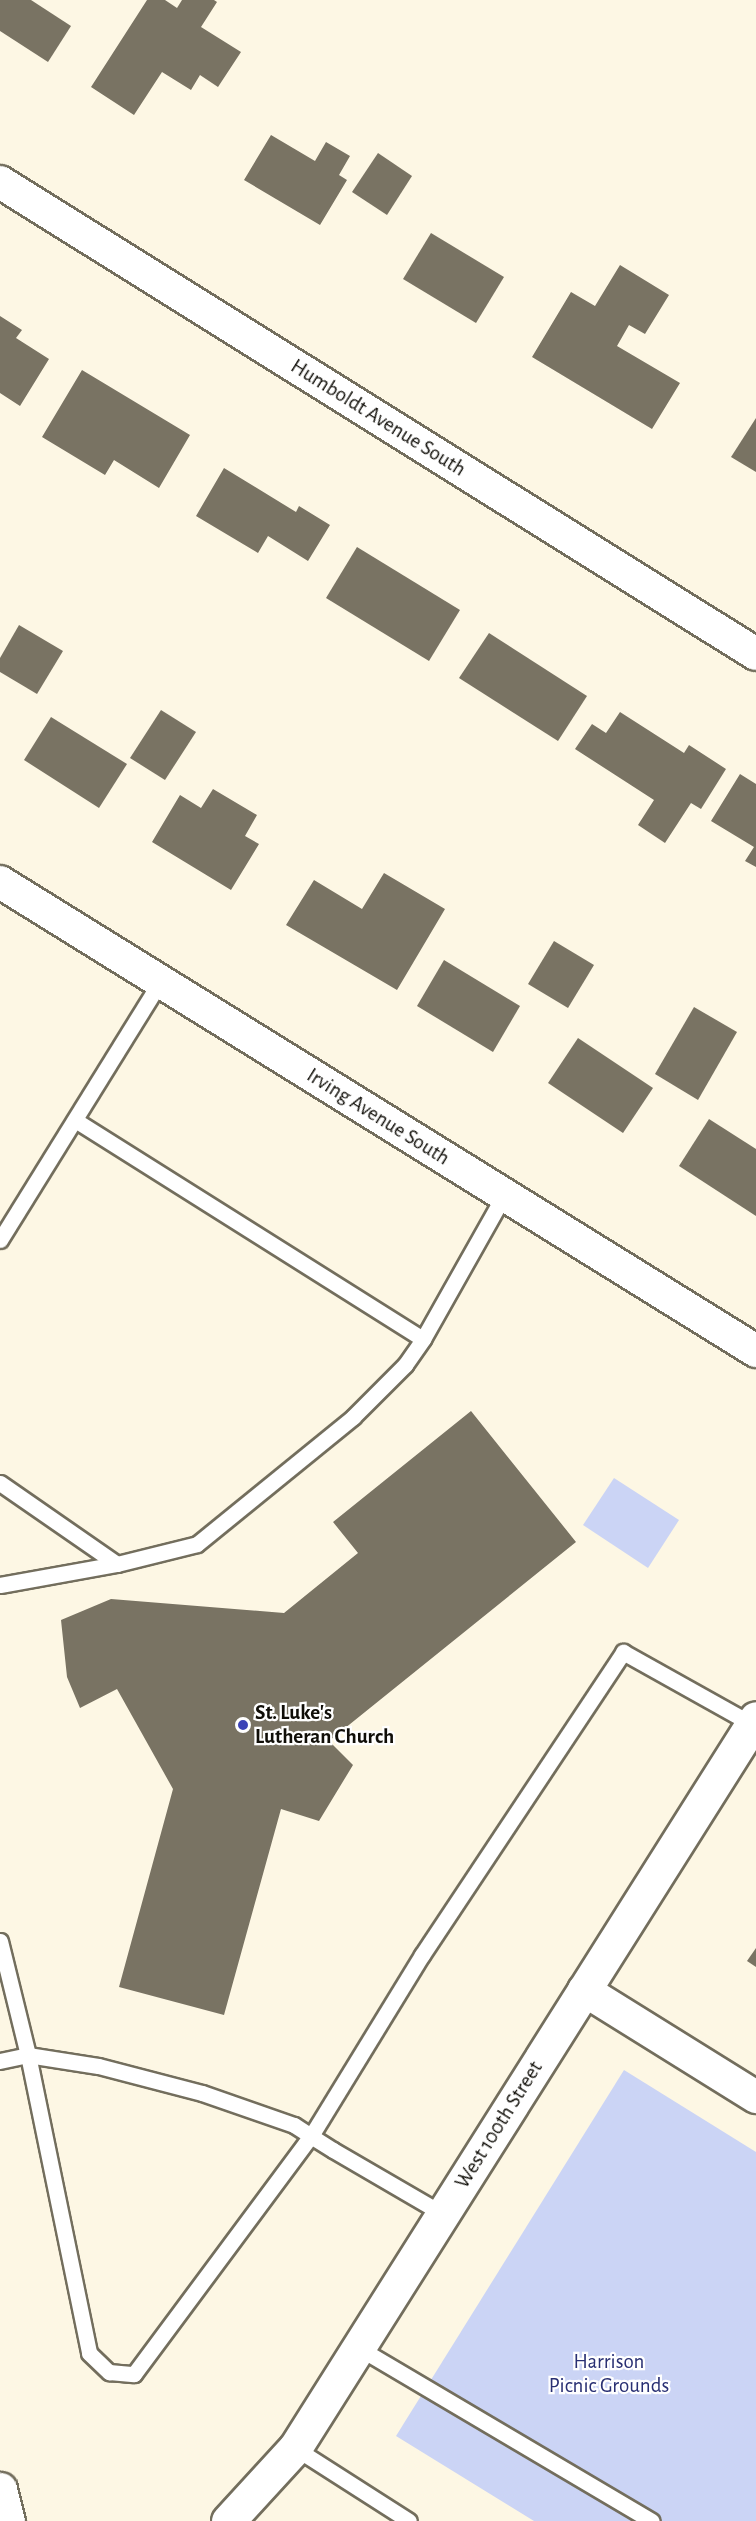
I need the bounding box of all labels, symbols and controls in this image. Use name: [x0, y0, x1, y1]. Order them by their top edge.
street label: Humboldt Avenue South: [286, 354, 470, 482]
street label: Irving Avenue South: [302, 1063, 454, 1171]
place label: St. Luke's Lutheran Church: [255, 1700, 394, 1750]
marker: St. Luke's Lutheran Church: [236, 1718, 250, 1732]
street label: West 100th Street: [450, 2057, 548, 2193]
park label: Harrison Picnic Grounds: [549, 2349, 669, 2399]

